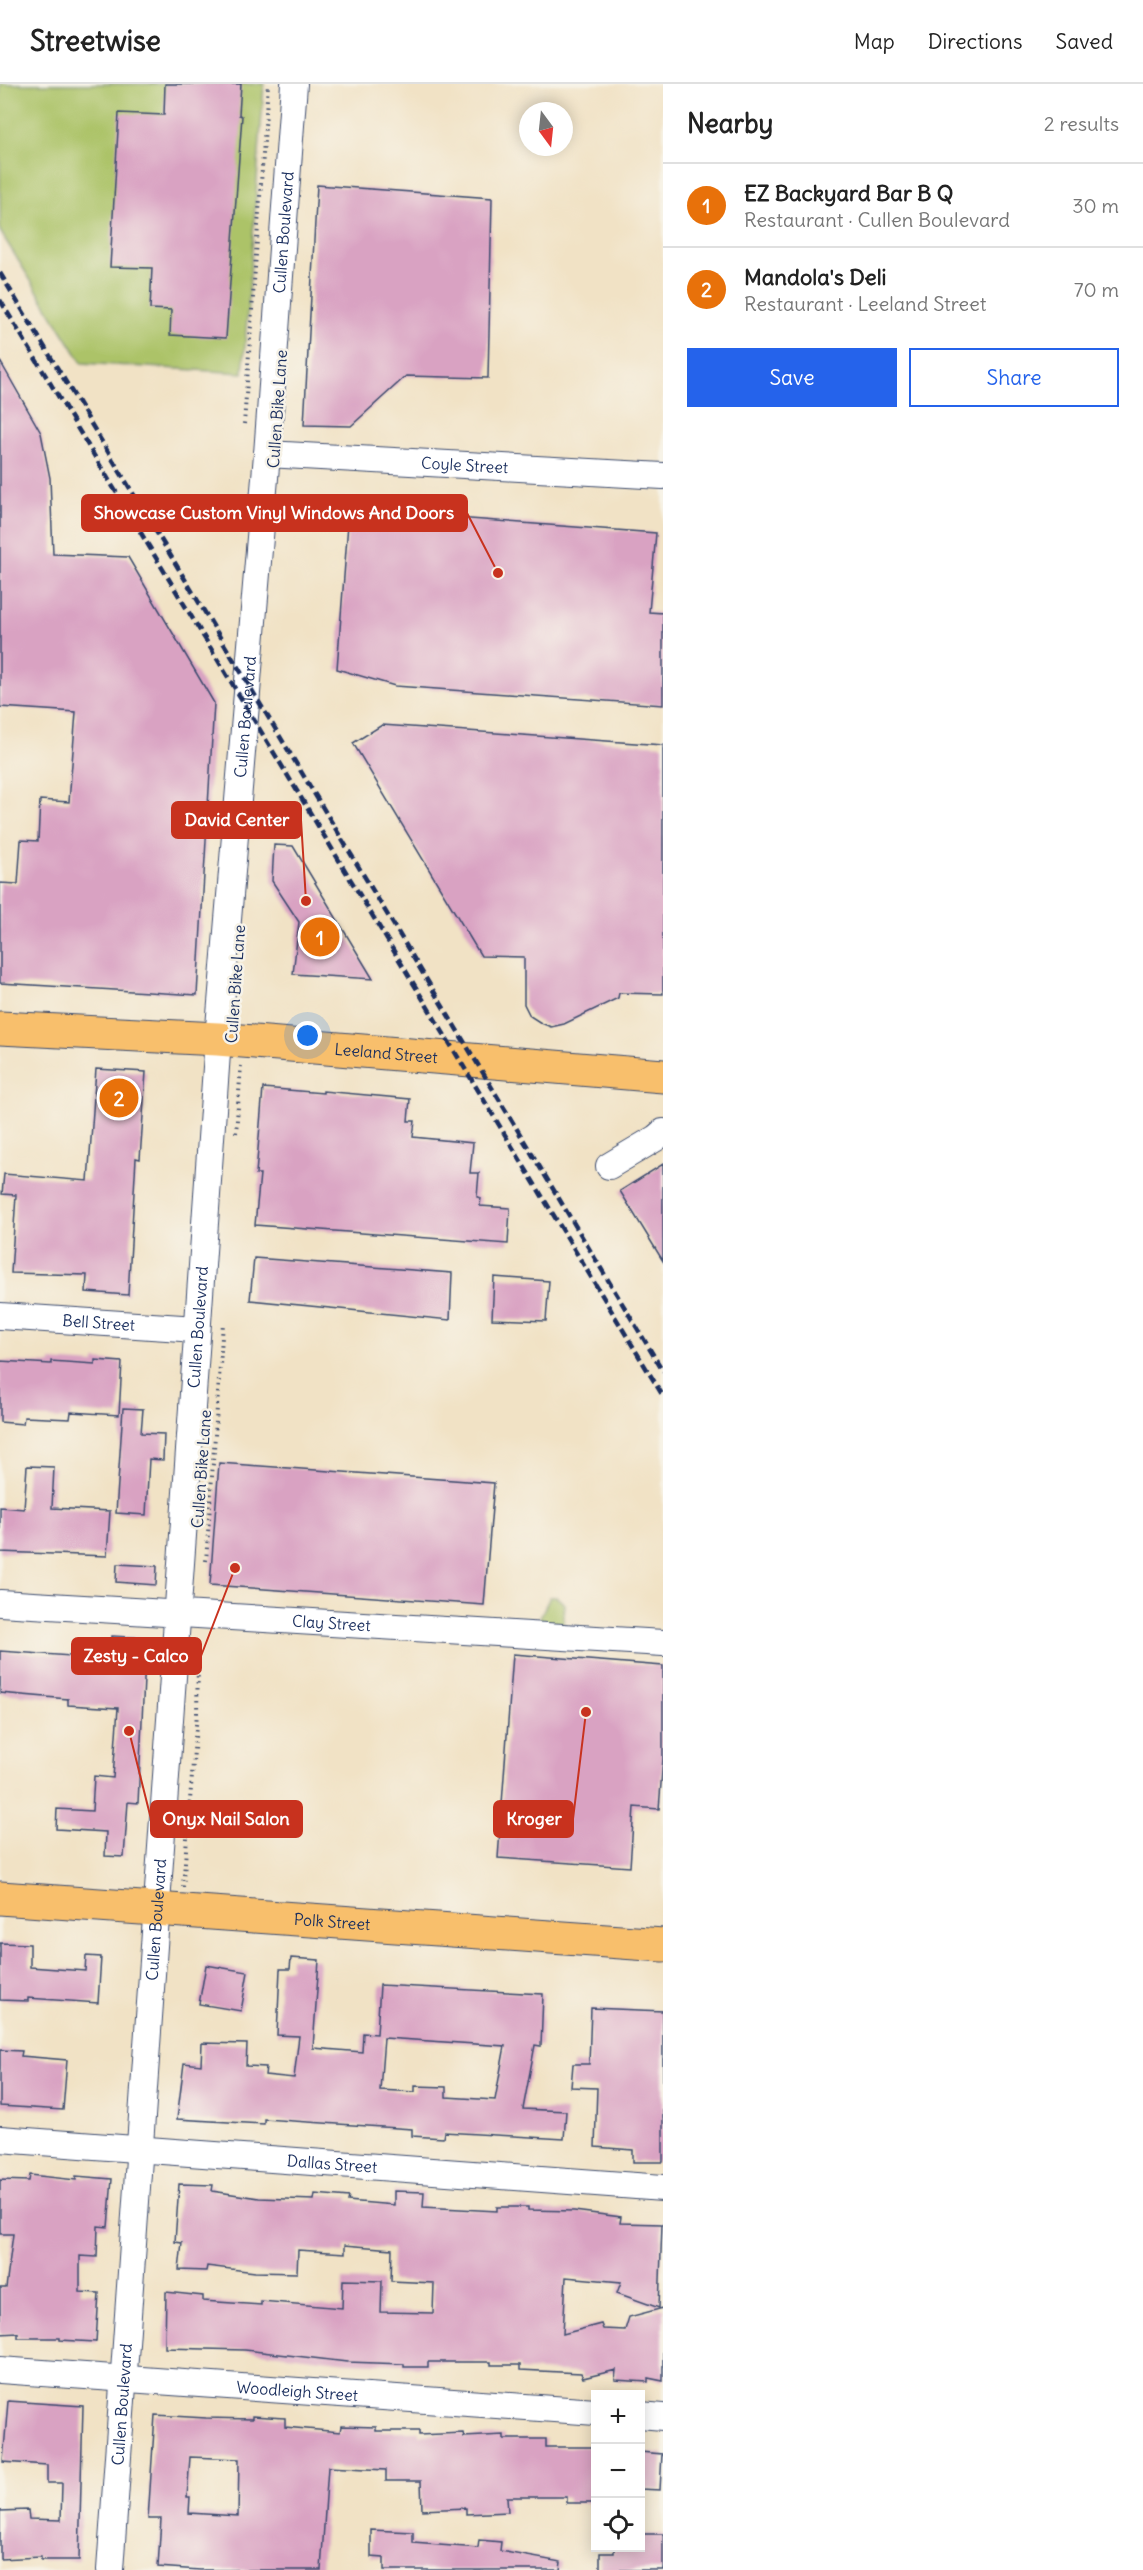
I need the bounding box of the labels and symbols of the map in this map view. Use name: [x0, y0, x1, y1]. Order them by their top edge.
north arrow: [519, 102, 573, 156]
street label: Cullen Boulevard: [269, 171, 298, 294]
street label: Cullen Bike Lane: [263, 349, 291, 469]
street label: Coyle Street: [421, 453, 509, 477]
callout: Showcase Custom Vinyl Windows And Doors: [82, 495, 467, 531]
text: Showcase Custom Vinyl Windows And Doors: [94, 501, 454, 524]
street label: Cullen Boulevard: [230, 655, 260, 779]
callout: David Center: [172, 802, 301, 838]
text: David Center: [185, 808, 290, 831]
pin: 1: [300, 914, 340, 960]
street label: Cullen Bike Lane: [221, 924, 249, 1044]
your location: [293, 1021, 322, 1050]
street label: Leeland Street: [334, 1039, 439, 1067]
pin: 2: [100, 1076, 138, 1120]
street label: Cullen Boulevard: [183, 1265, 212, 1389]
street label: Bell Street: [62, 1310, 136, 1335]
street label: Cullen Bike Lane: [187, 1409, 215, 1529]
street label: Clay Street: [291, 1611, 372, 1635]
callout: Zesty - Calco: [72, 1638, 201, 1674]
text: Zesty - Calco: [83, 1644, 189, 1667]
callout: Onyx Nail Salon: [151, 1801, 302, 1837]
callout: Kroger: [494, 1801, 573, 1837]
text: Onyx Nail Salon: [162, 1807, 290, 1830]
text: Kroger: [506, 1807, 562, 1830]
street label: Cullen Boulevard: [142, 1858, 170, 1981]
street label: Polk Street: [293, 1909, 372, 1934]
street label: Dallas Street: [286, 2150, 379, 2177]
street label: Cullen Boulevard: [107, 2343, 136, 2466]
street label: Woodleigh Street: [236, 2377, 359, 2405]

